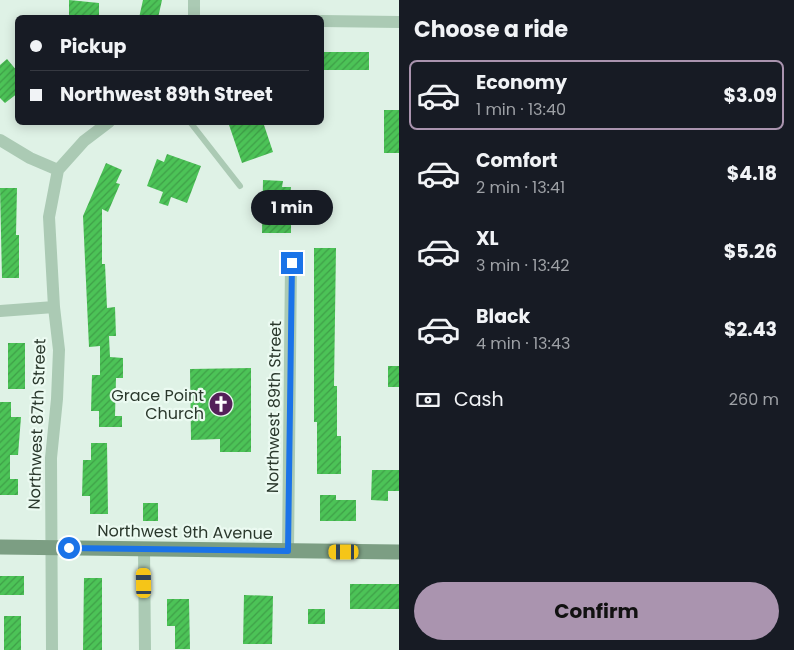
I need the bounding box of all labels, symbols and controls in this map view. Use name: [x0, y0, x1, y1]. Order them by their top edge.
text: Choose a ride: [414, 14, 568, 45]
text: Pickup: [60, 33, 126, 60]
text: Economy: [476, 69, 567, 96]
icon: car: [416, 73, 461, 118]
text: Northwest 89th Street: [60, 81, 273, 108]
text: $3.09: [724, 82, 777, 109]
text: 1 min · 13:40: [476, 98, 566, 121]
text: Comfort: [476, 147, 558, 174]
icon: car: [416, 151, 461, 196]
text: $4.18: [727, 160, 777, 187]
text: 2 min · 13:41: [476, 176, 565, 199]
callout: 1 min: [251, 190, 333, 226]
text: 1 min: [271, 196, 313, 219]
text: XL: [476, 225, 499, 252]
icon: car: [416, 229, 461, 274]
text: $5.26: [724, 238, 777, 265]
route end: [281, 252, 303, 274]
text: 3 min · 13:42: [476, 254, 570, 277]
text: Black: [476, 303, 530, 330]
icon: car: [416, 307, 461, 352]
text: $2.43: [724, 316, 777, 343]
street label: Northwest 89th Street: [261, 320, 287, 493]
text: 4 min · 13:43: [476, 332, 570, 355]
street label: Northwest 87th Street: [23, 338, 51, 510]
place label: Grace Point Church: [111, 384, 204, 425]
icon: cash: [414, 386, 442, 414]
text: Cash: [454, 386, 504, 413]
text: 260 m: [729, 388, 779, 411]
church icon: Grace Point Church: [208, 391, 234, 417]
street label: Northwest 9th Avenue: [97, 519, 273, 545]
route start: [58, 537, 80, 559]
car: [329, 545, 359, 560]
car: [136, 568, 151, 598]
button: Confirm: [414, 582, 779, 640]

